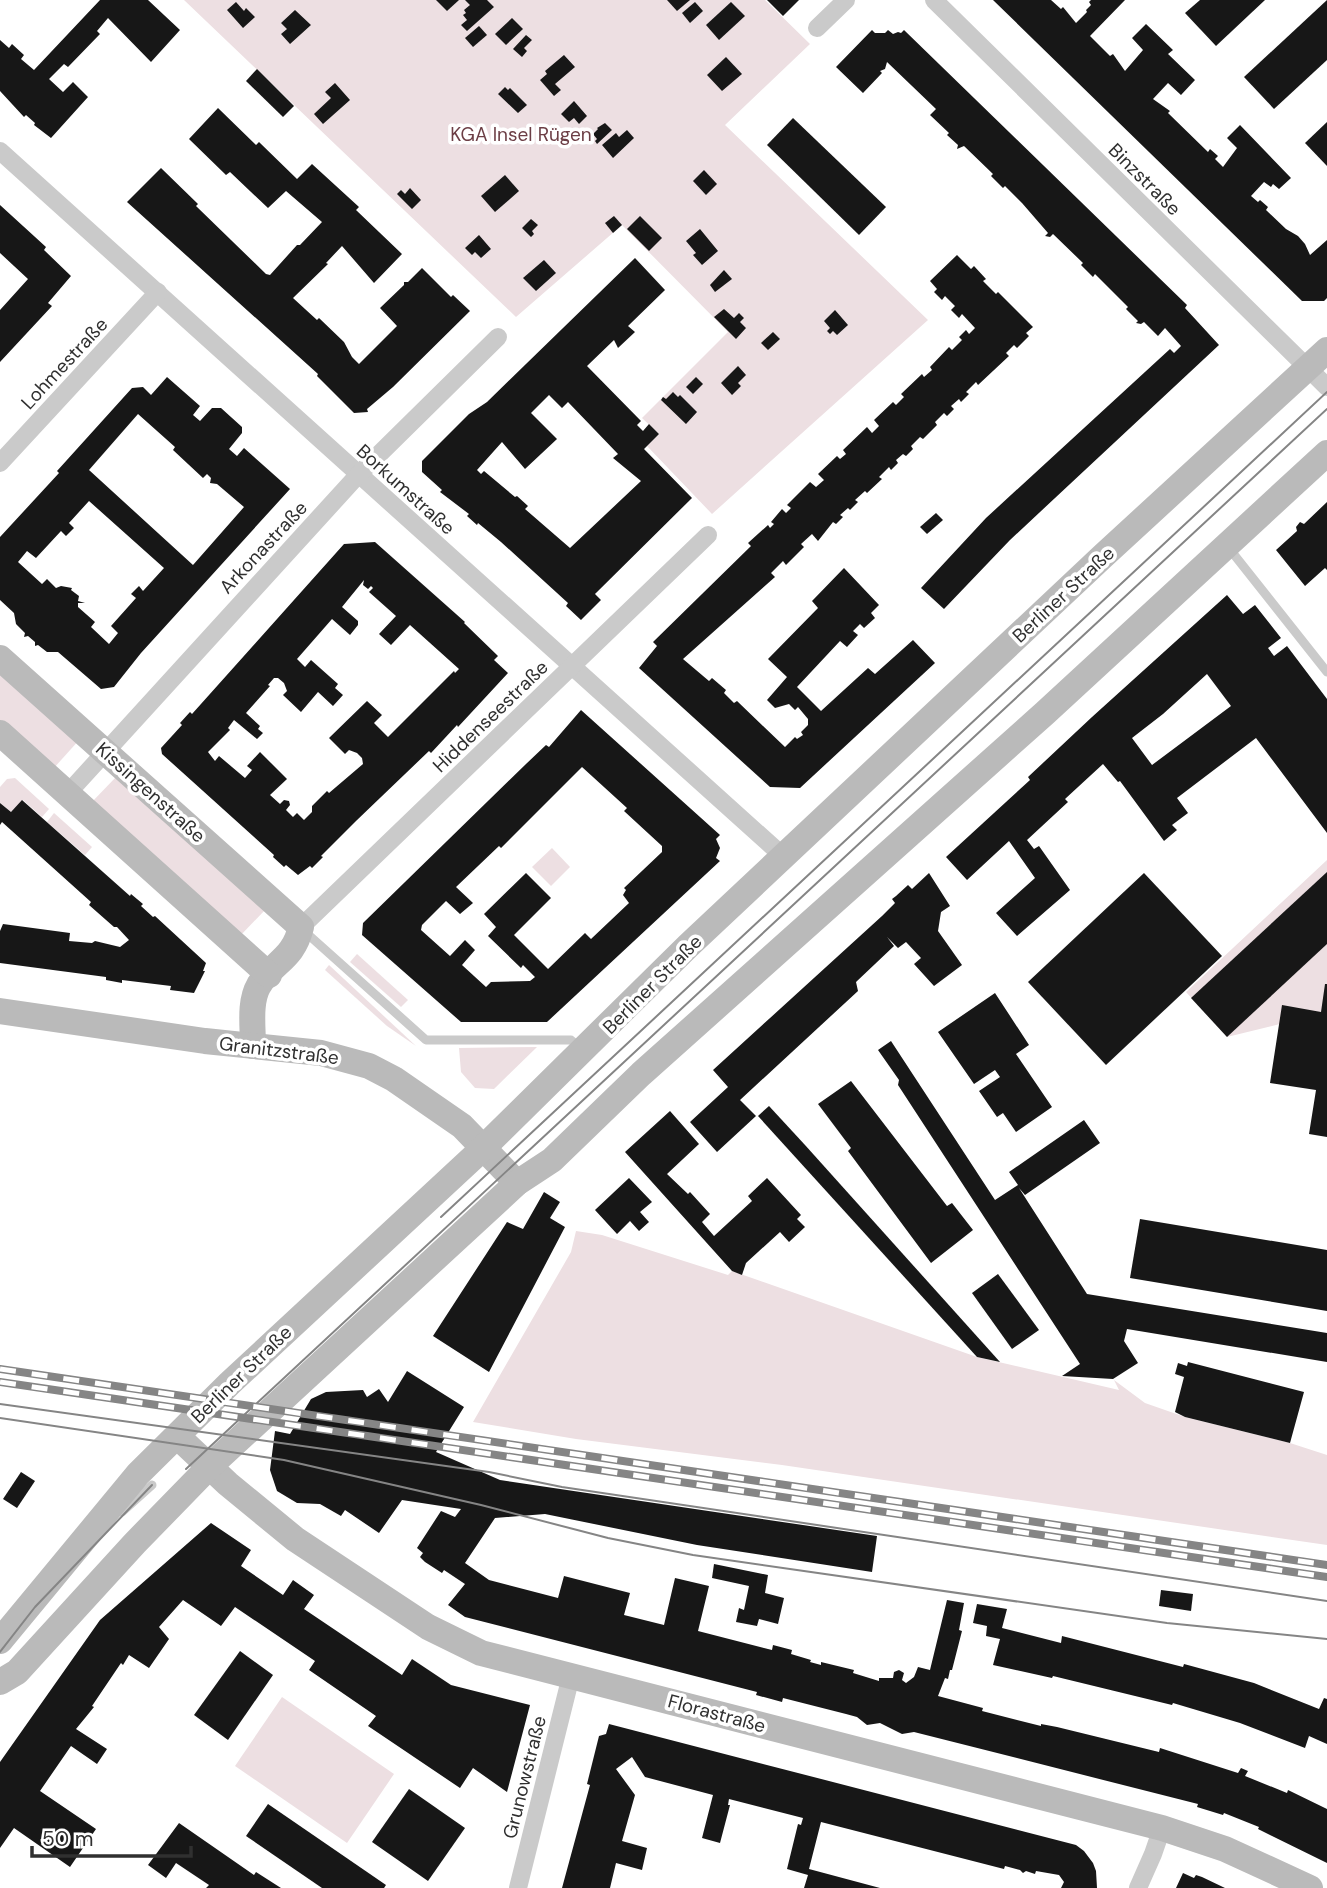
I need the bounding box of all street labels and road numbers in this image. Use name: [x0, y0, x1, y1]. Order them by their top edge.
street label: Binzstraße: [1103, 138, 1186, 221]
street label: Lohmestraße: [15, 312, 113, 414]
street label: Borkumstraße: [351, 439, 460, 540]
street label: Arkonastraße: [214, 496, 313, 599]
street label: Berliner Straße: [1007, 541, 1120, 648]
street label: Hiddenseestraße: [427, 655, 553, 778]
street label: Kissingenstraße: [91, 737, 211, 848]
street label: Berliner Straße: [597, 929, 707, 1039]
street label: Granitzstraße: [218, 1031, 340, 1070]
street label: Berliner Straße: [186, 1320, 297, 1429]
street label: Florastraße: [665, 1688, 768, 1739]
street label: Grunowstraße: [497, 1713, 552, 1841]

